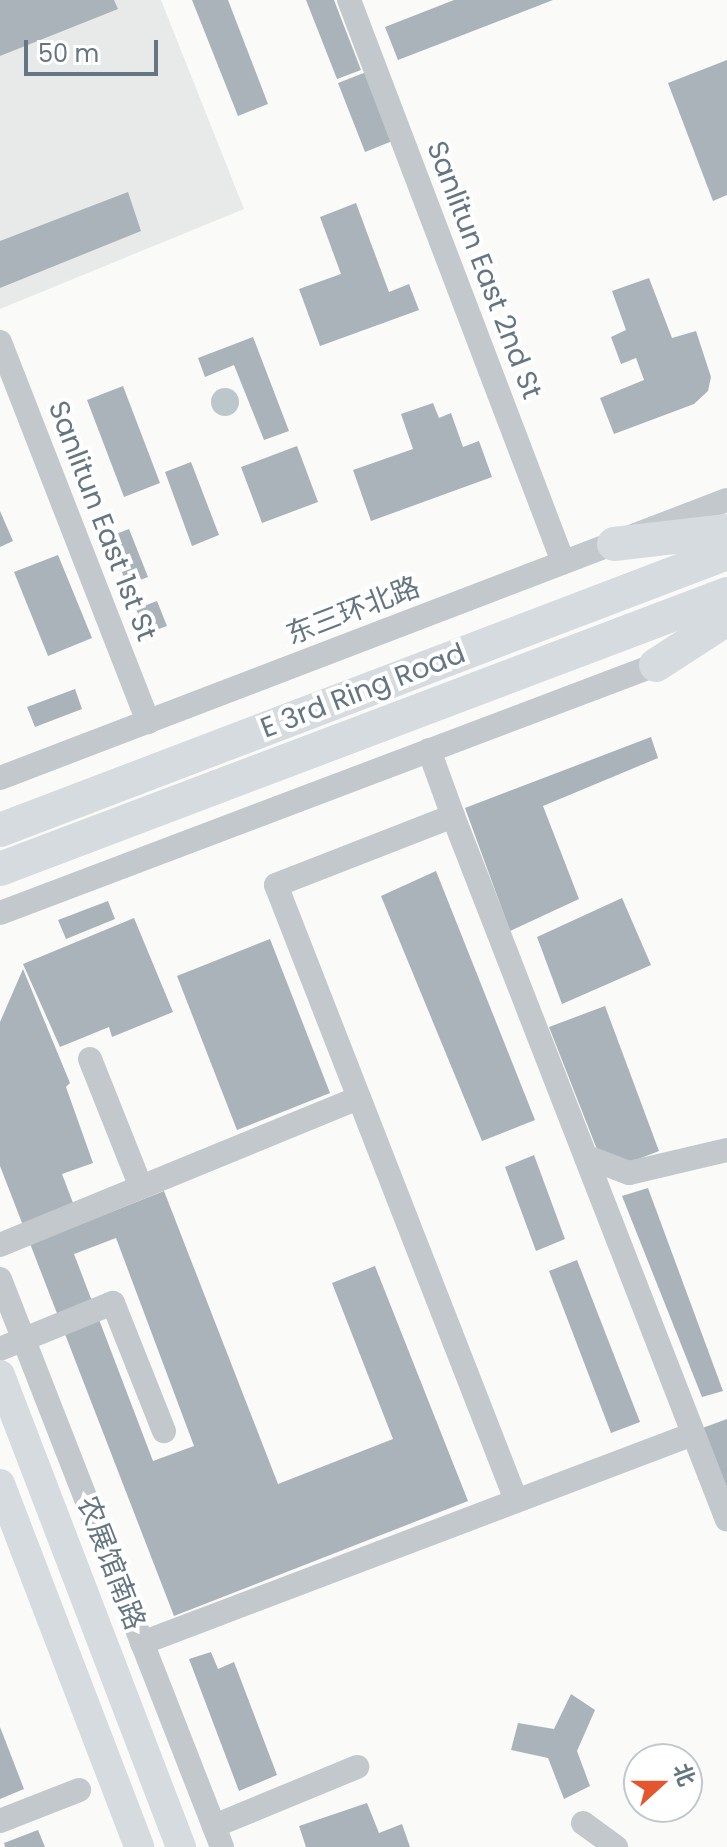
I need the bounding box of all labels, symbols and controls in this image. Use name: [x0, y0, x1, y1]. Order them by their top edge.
scale bar: [28, 24, 162, 74]
text: 50 m: [38, 37, 99, 70]
street label: Sanlitun East 2nd St: [419, 136, 549, 404]
street label: Sanlitun East 1st St: [41, 396, 163, 646]
street label: 东三环北路: [282, 570, 424, 652]
street label: E 3rd Ring Road: [256, 637, 470, 745]
street label: 农展馆南路: [70, 1492, 152, 1634]
north arrow: [623, 1743, 703, 1823]
text: 北: [666, 1759, 702, 1791]

